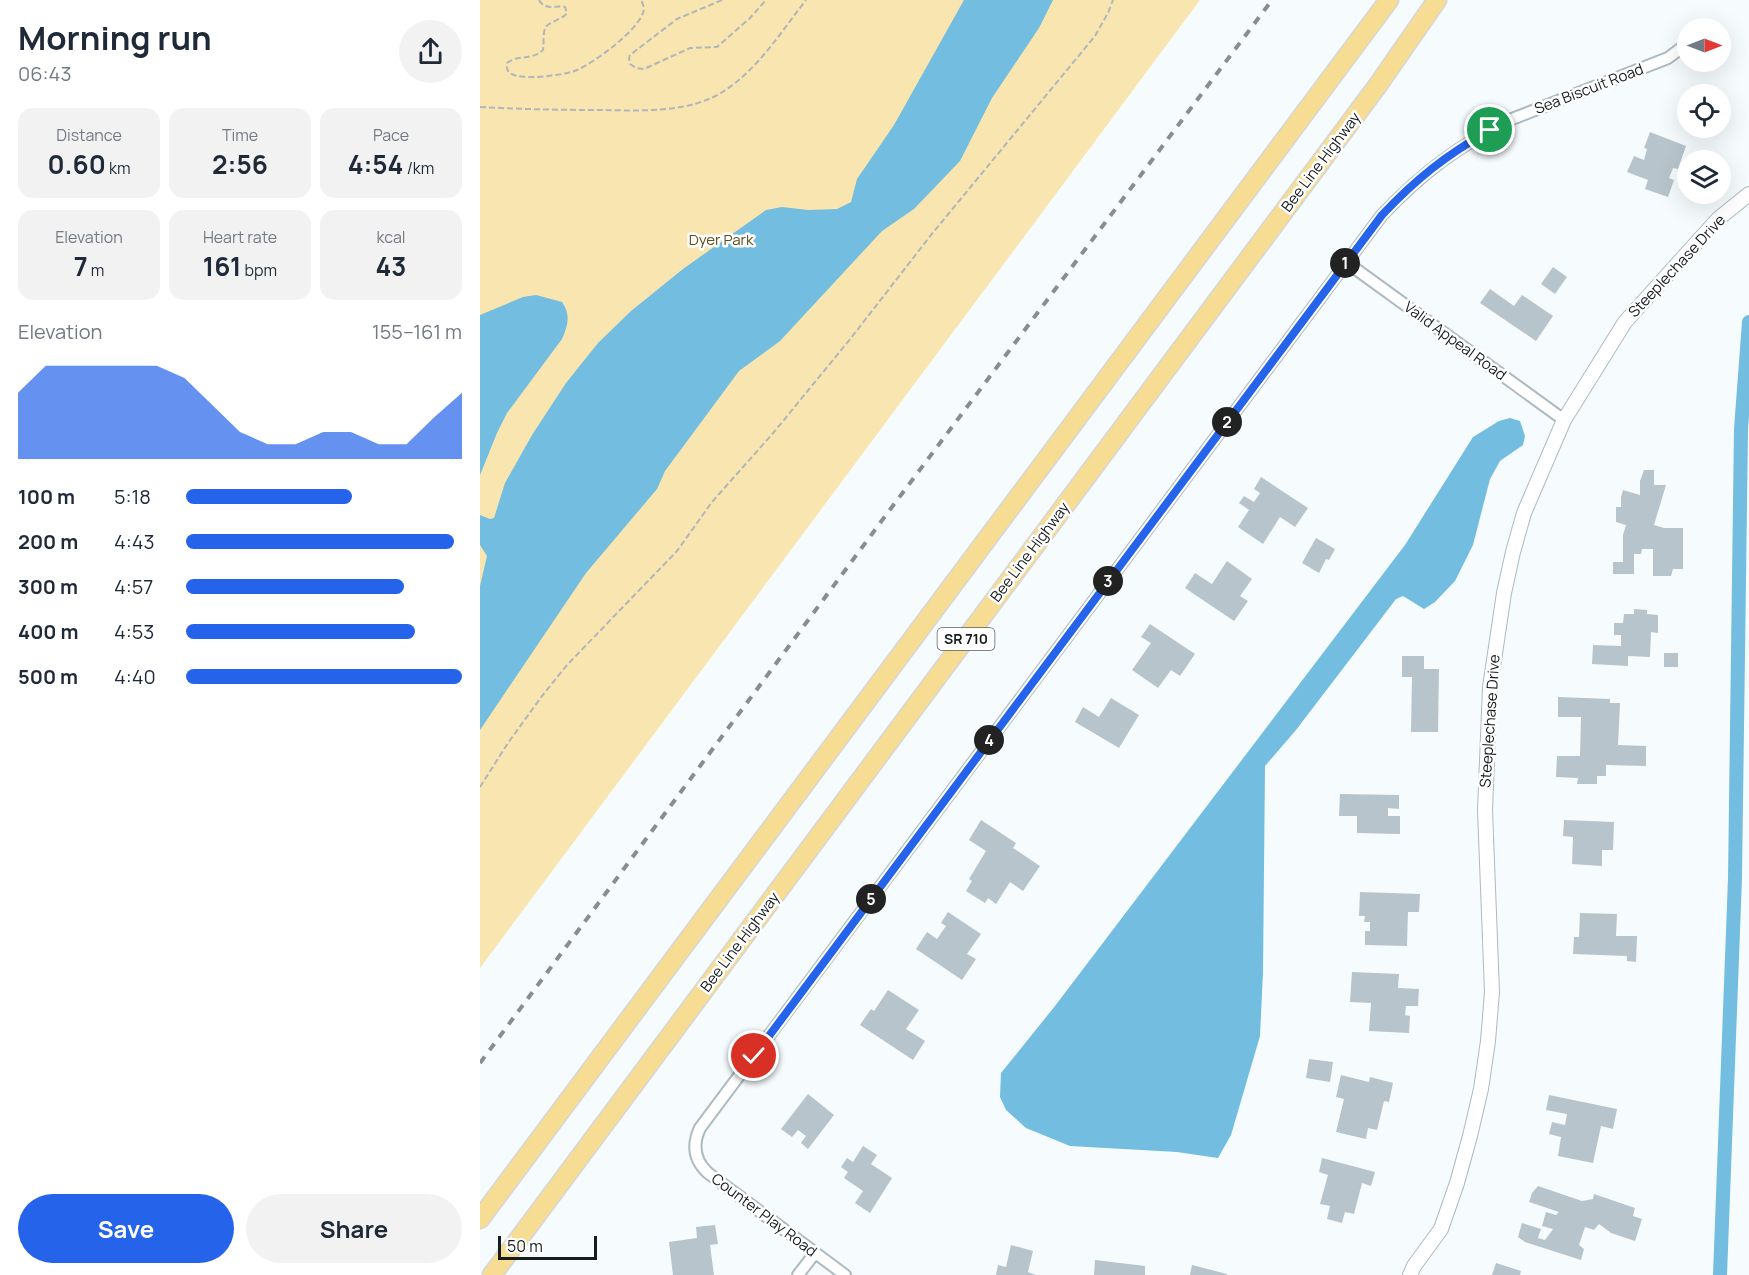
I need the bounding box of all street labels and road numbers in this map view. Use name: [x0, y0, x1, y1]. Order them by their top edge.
street label: Sea Biscuit Road: [1531, 58, 1646, 119]
street label: Bee Line Highway: [1276, 107, 1365, 216]
street label: Steeplechase Drive: [1623, 209, 1730, 322]
street label: Valid Appeal Road: [1400, 296, 1511, 385]
street label: Bee Line Highway: [985, 497, 1074, 606]
road number: SR 710: [938, 628, 994, 650]
street label: Steeplechase Drive: [1474, 653, 1505, 788]
street label: Bee Line Highway: [695, 887, 784, 996]
street label: Counter Play Road: [707, 1168, 821, 1261]

